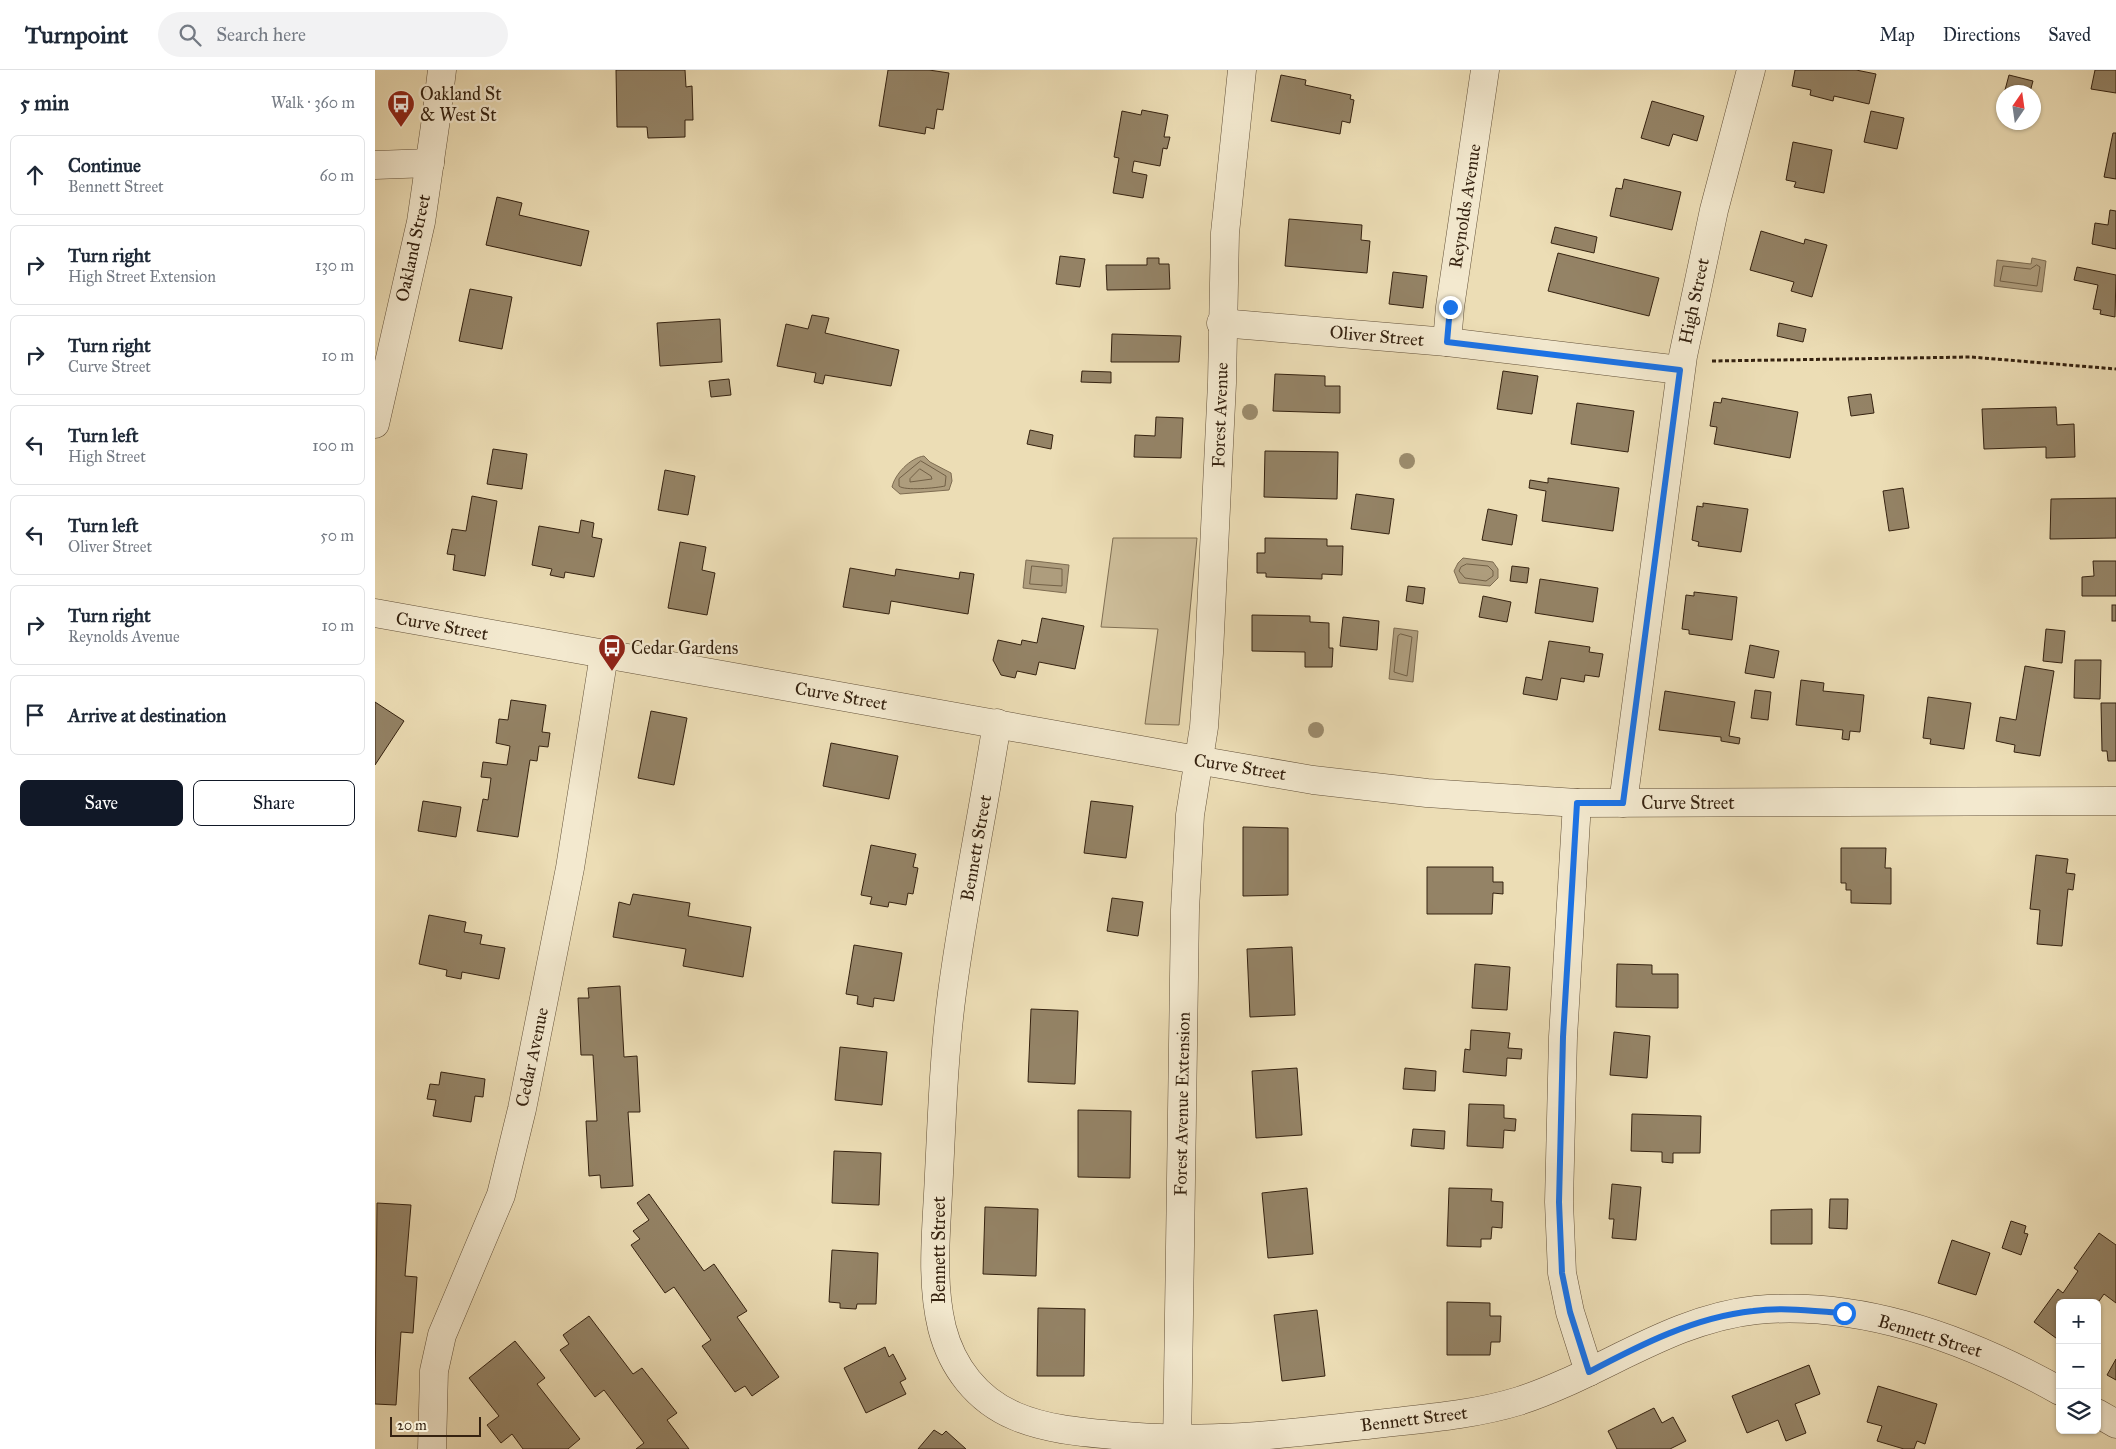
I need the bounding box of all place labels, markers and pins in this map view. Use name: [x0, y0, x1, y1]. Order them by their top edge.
place label: Oakland St & West St: [420, 83, 502, 126]
bus stop icon: Oakland St & West St: [386, 89, 416, 128]
bus stop icon: Cedar Gardens: [597, 633, 627, 672]
place label: Cedar Gardens: [631, 637, 738, 659]

